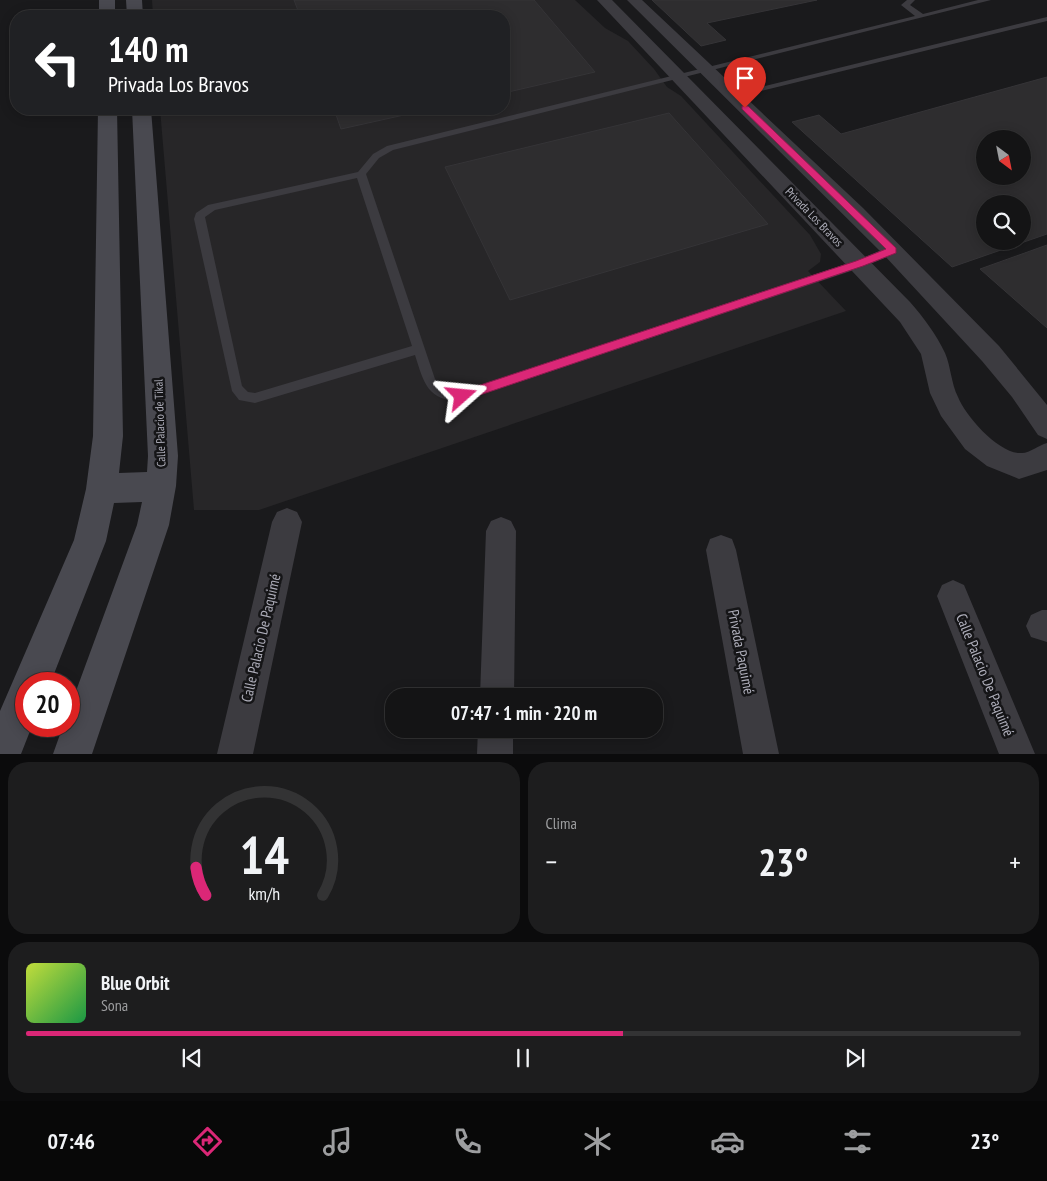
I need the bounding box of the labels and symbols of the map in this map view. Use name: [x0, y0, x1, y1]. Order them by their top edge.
pin: [724, 57, 766, 108]
north arrow: [976, 130, 1031, 185]
street label: Privada Los Bravos: [782, 184, 846, 250]
position arrow: [435, 369, 487, 421]
street label: Calle Palacio de Tikal: [150, 379, 169, 467]
street label: Calle Palacio De Paquimé: [237, 572, 285, 704]
street label: Privada Paquimé: [724, 608, 759, 696]
street label: Calle Palacio De Paquimé: [952, 611, 1019, 739]
speed limit sign: 20: [15, 672, 80, 737]

